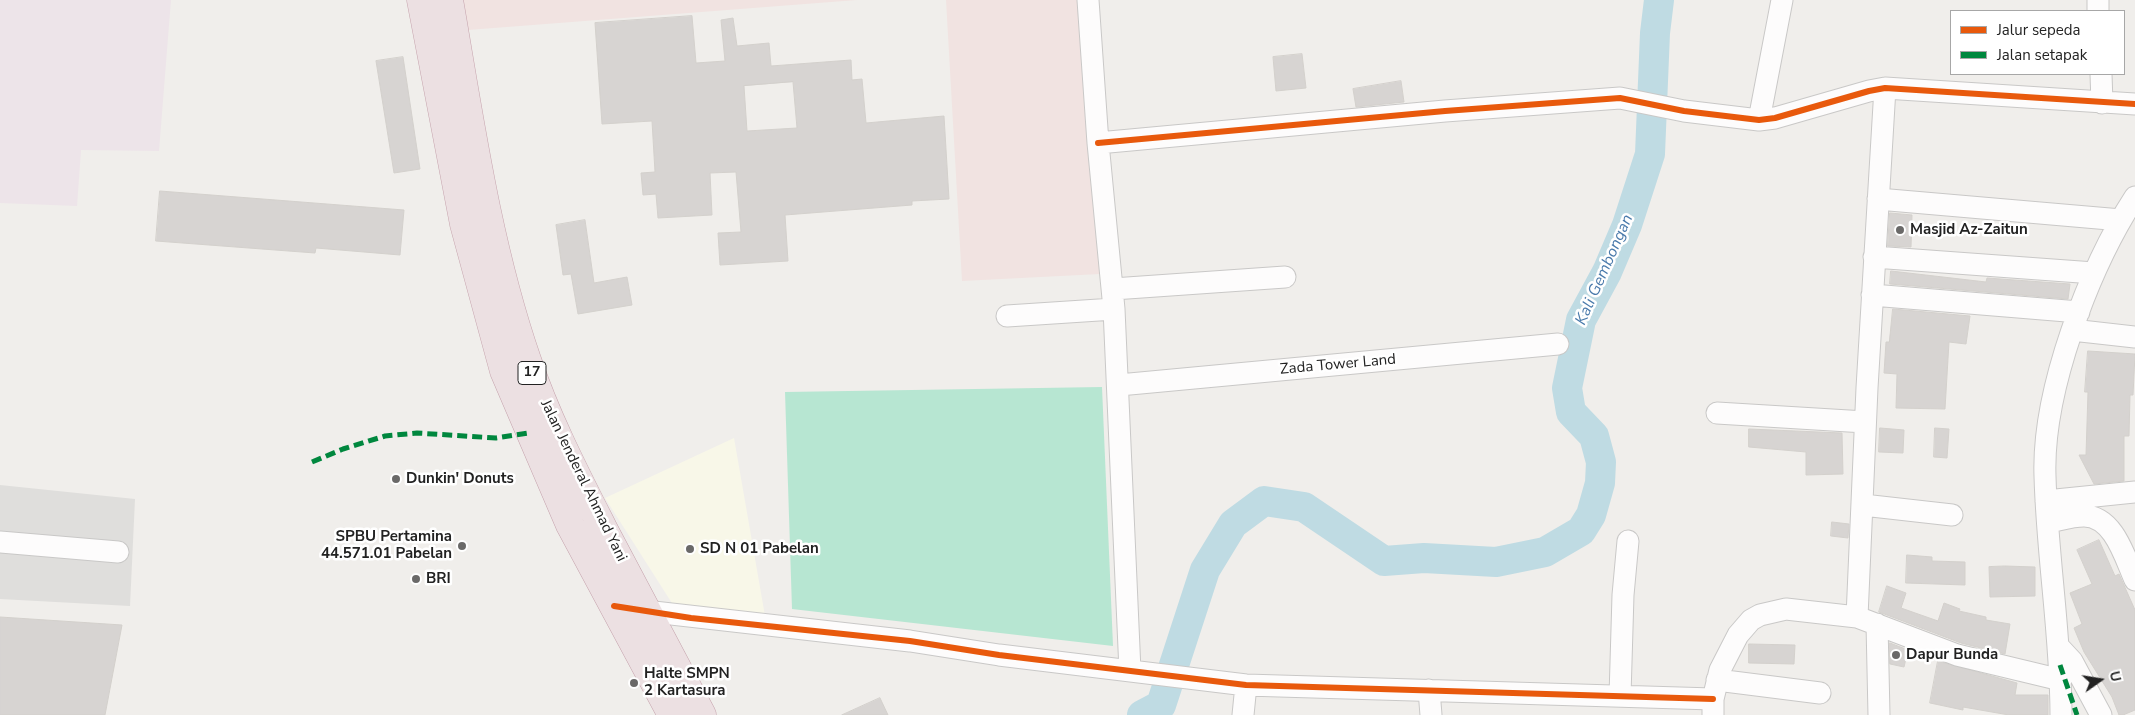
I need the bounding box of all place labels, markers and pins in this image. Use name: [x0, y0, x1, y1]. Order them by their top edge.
place label: Masjid Az-Zaitun: [1910, 221, 2028, 239]
marker: Masjid Az-Zaitun: [1894, 224, 1906, 236]
place label: Dunkin' Donuts: [406, 470, 514, 488]
marker: Dunkin' Donuts: [390, 473, 402, 485]
place label: SPBU Pertamina 44.571.01 Pabelan: [321, 528, 452, 563]
marker: SPBU Pertamina 44.571.01 Pabelan: [456, 540, 468, 552]
place label: SD N 01 Pabelan: [700, 540, 819, 558]
marker: SD N 01 Pabelan: [684, 543, 696, 555]
place label: BRI: [426, 570, 451, 588]
marker: BRI: [410, 573, 422, 585]
place label: Dapur Bunda: [1906, 646, 1998, 664]
marker: Dapur Bunda: [1890, 649, 1902, 661]
place label: Halte SMPN 2 Kartasura: [644, 665, 730, 700]
marker: Halte SMPN 2 Kartasura: [628, 677, 640, 689]

